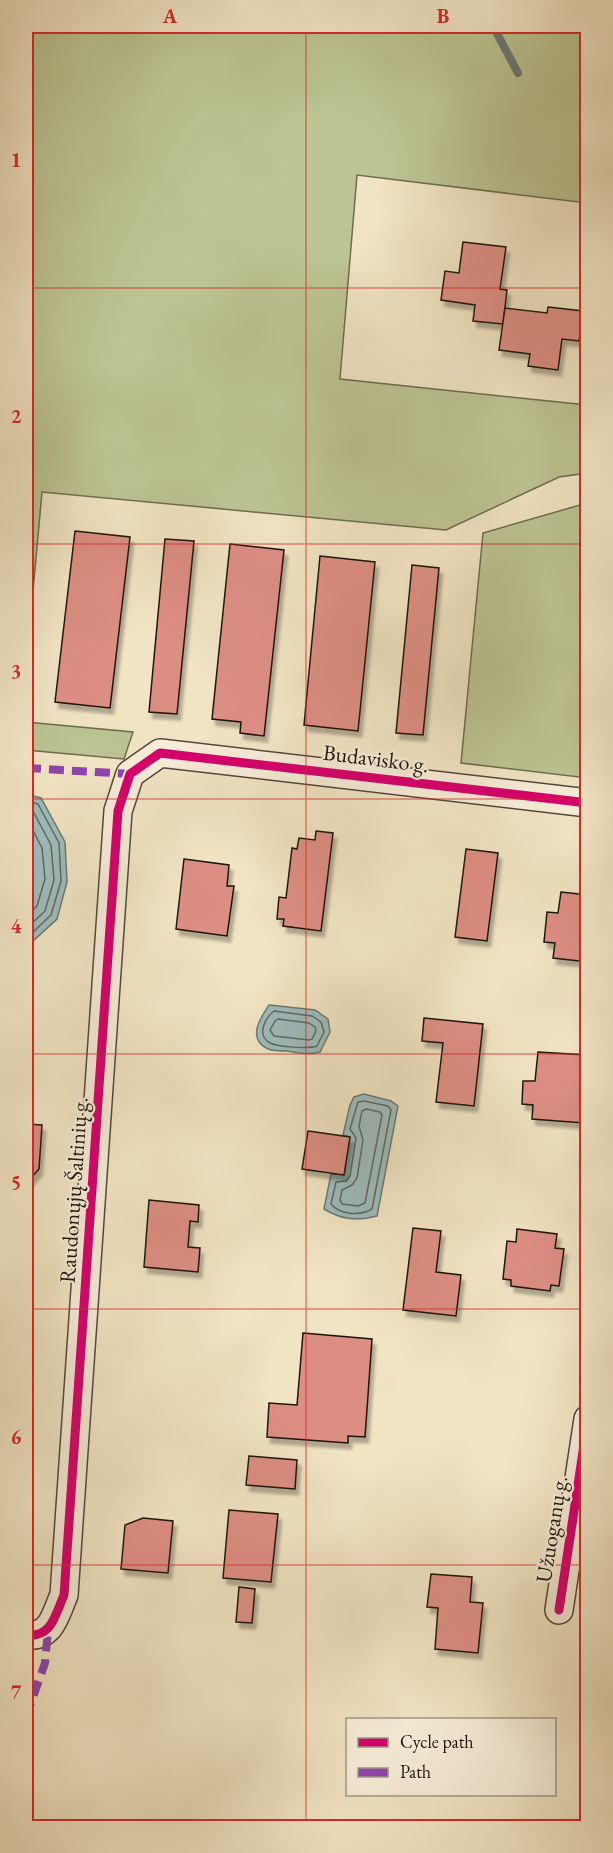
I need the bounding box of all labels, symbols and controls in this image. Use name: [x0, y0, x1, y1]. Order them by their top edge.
text: A: [162, 3, 178, 29]
text: B: [437, 3, 449, 29]
text: 1: [11, 147, 21, 173]
text: 2: [11, 403, 22, 429]
text: 3: [11, 658, 21, 684]
street label: Budavisko g.: [321, 738, 430, 779]
text: 4: [11, 913, 22, 939]
street label: Raudonųjų Šaltinių g.: [53, 1096, 94, 1284]
text: 5: [11, 1169, 21, 1195]
text: 6: [11, 1424, 22, 1450]
street label: Užuoganų g.: [529, 1474, 574, 1584]
text: 7: [11, 1679, 22, 1705]
legend: [346, 1718, 556, 1796]
text: Cycle path: [400, 1730, 474, 1753]
text: Path: [400, 1760, 431, 1783]

